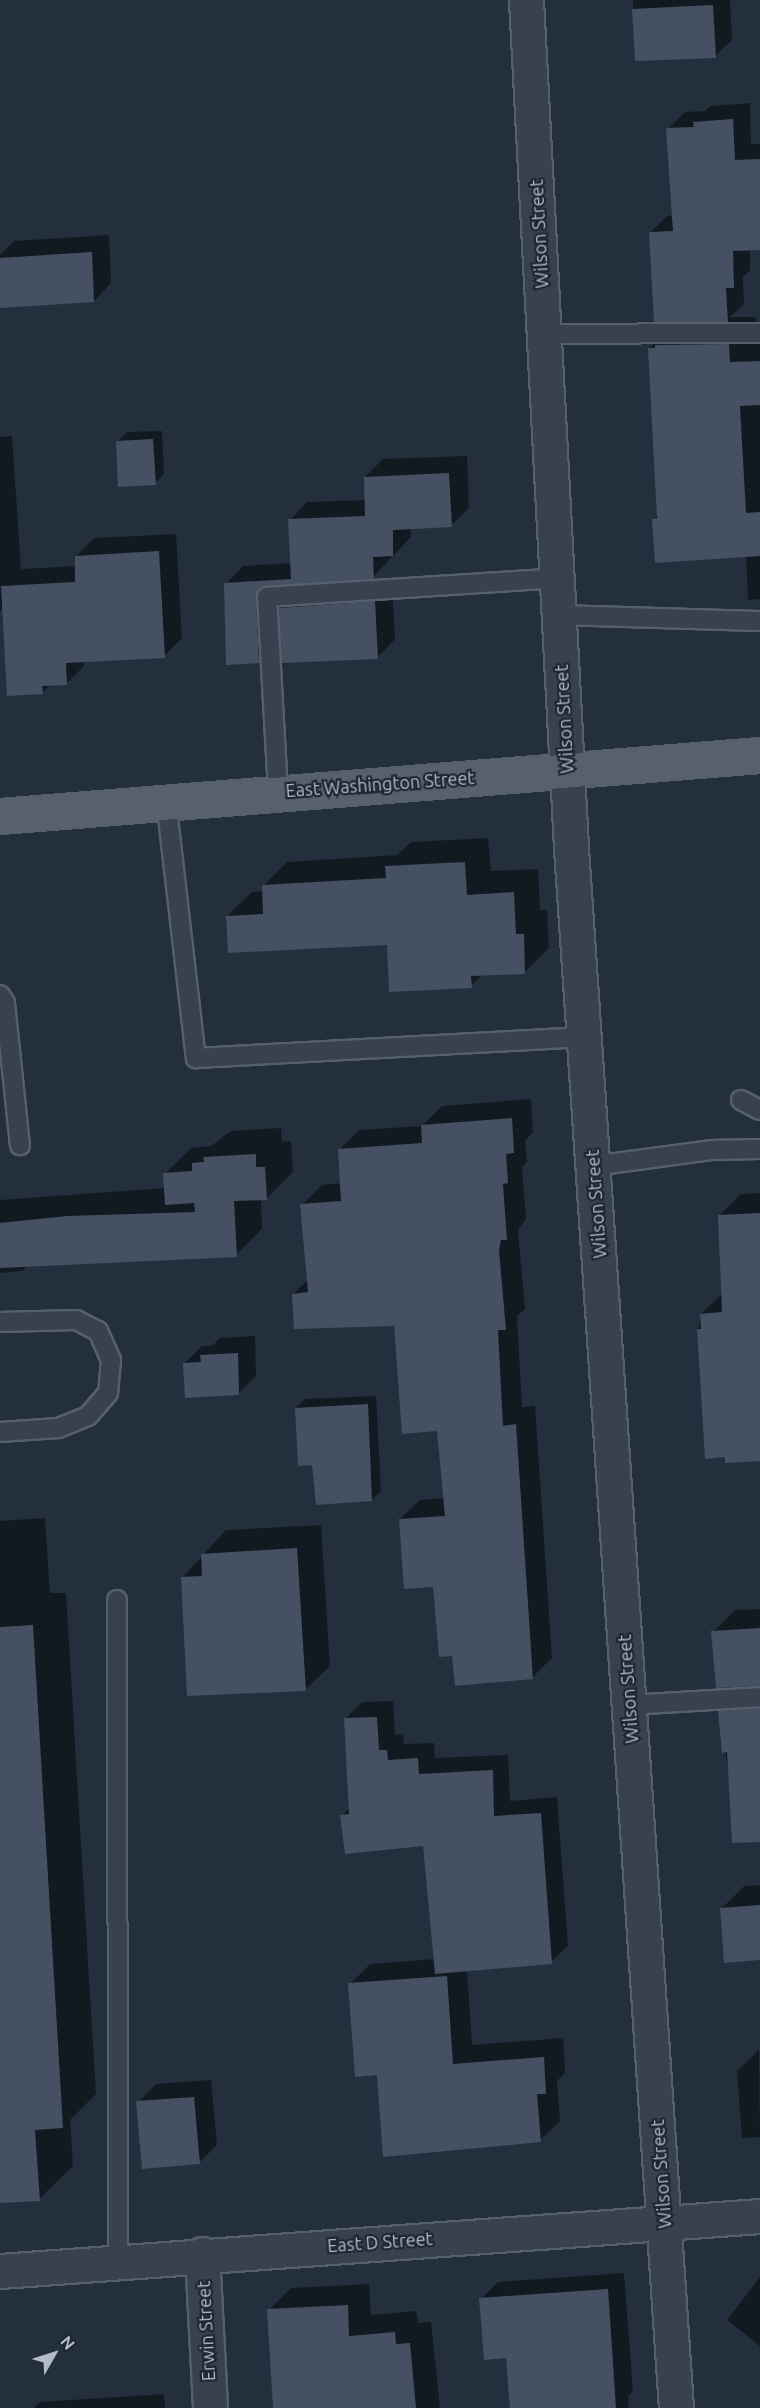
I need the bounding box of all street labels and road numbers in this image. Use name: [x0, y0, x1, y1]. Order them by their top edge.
street label: Wilson Street: [525, 179, 553, 289]
street label: Wilson Street: [550, 664, 578, 774]
street label: East Washington Street: [285, 767, 475, 801]
street label: Wilson Street: [581, 1149, 611, 1259]
street label: Wilson Street: [613, 1634, 643, 1744]
street label: Wilson Street: [646, 2119, 676, 2229]
street label: East D Street: [327, 2228, 433, 2256]
street label: Erwin Street: [193, 2280, 219, 2382]

